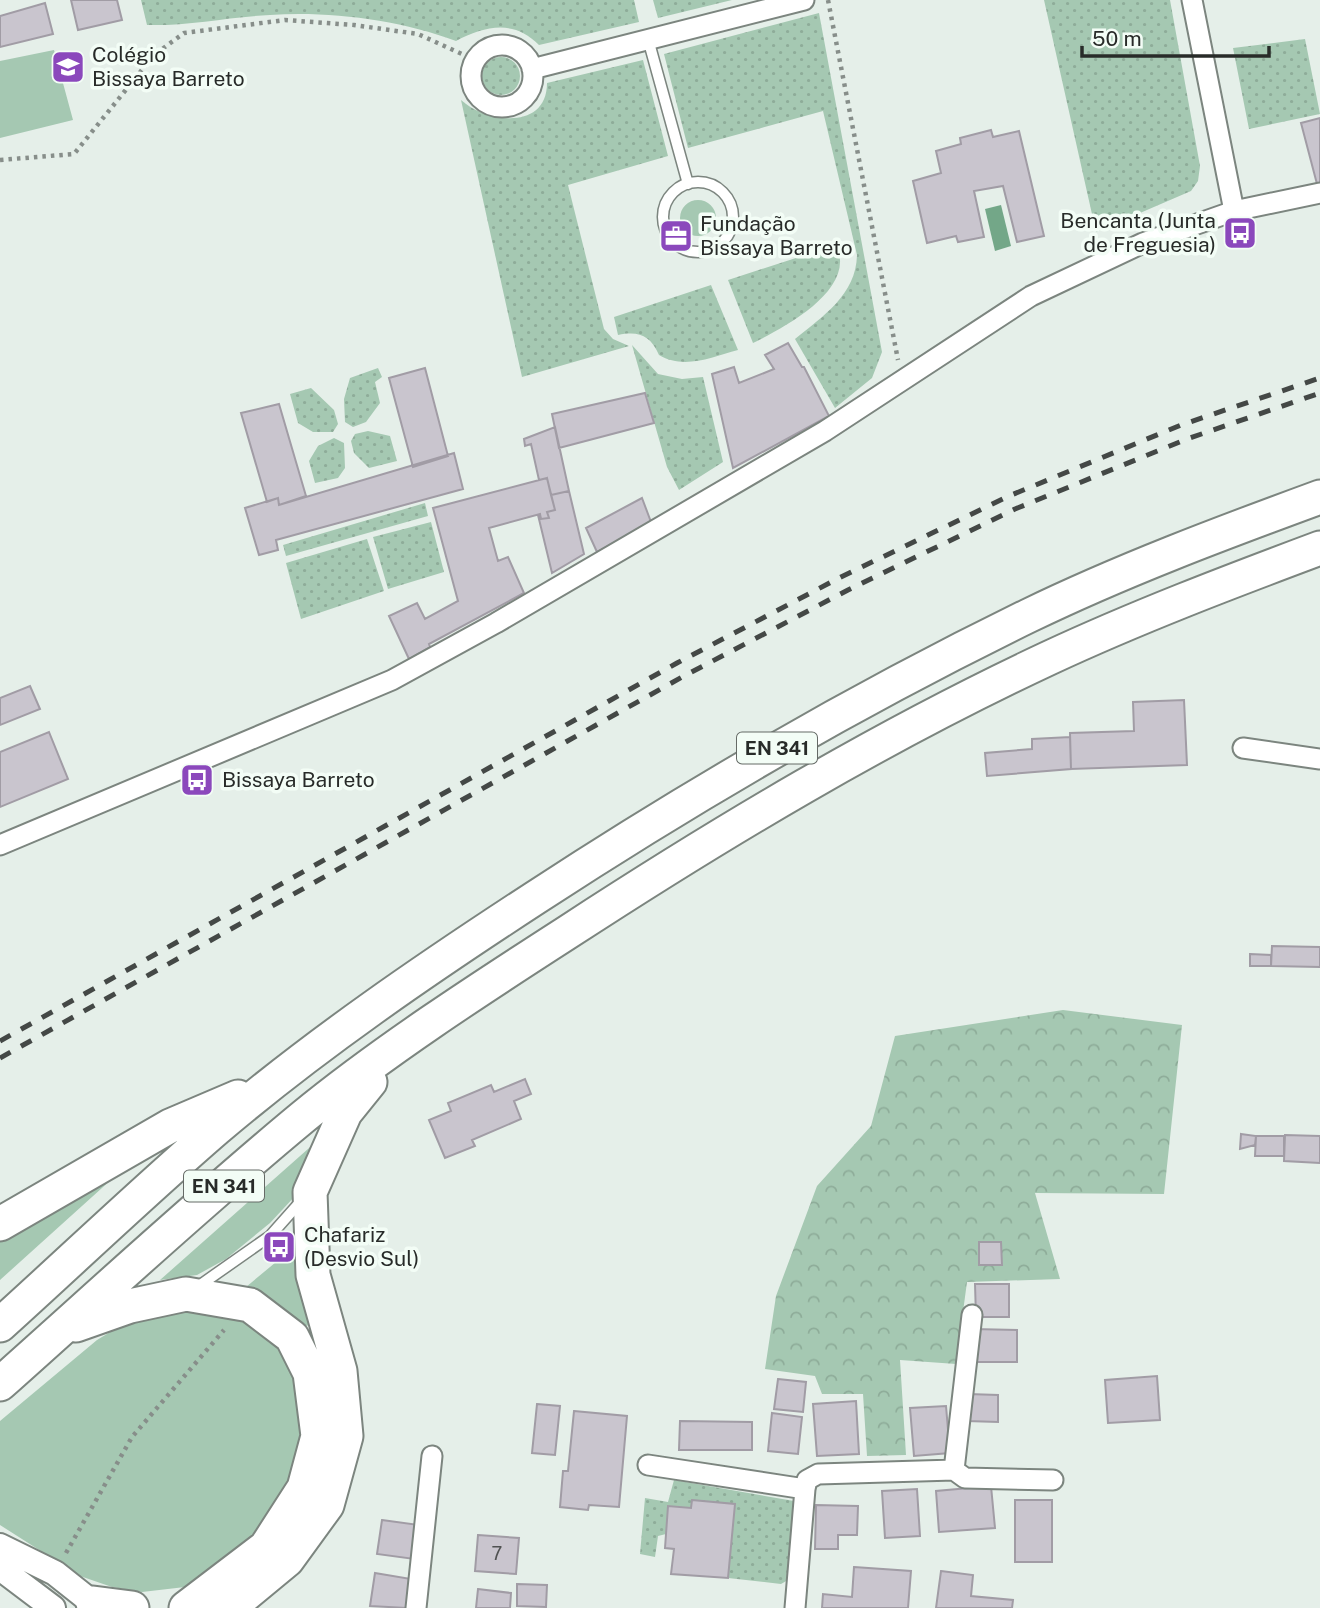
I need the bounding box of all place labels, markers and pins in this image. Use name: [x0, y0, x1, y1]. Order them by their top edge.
place label: Colégio Bissaya Barreto: [92, 42, 245, 91]
school or university icon: Colégio Bissaya Barreto: [49, 48, 87, 86]
place label: Bencanta (Junta de Freguesia): [1060, 208, 1216, 257]
place label: Fundação Bissaya Barreto: [700, 211, 853, 260]
bus stop icon: Bencanta (Junta de Freguesia): [1221, 214, 1259, 252]
office icon: Fundação Bissaya Barreto: [657, 217, 695, 255]
bus stop icon: Bissaya Barreto: [178, 761, 216, 799]
place label: Bissaya Barreto: [222, 767, 375, 792]
place label: Chafariz (Desvio Sul): [304, 1222, 419, 1271]
bus stop icon: Chafariz (Desvio Sul): [260, 1228, 298, 1266]

